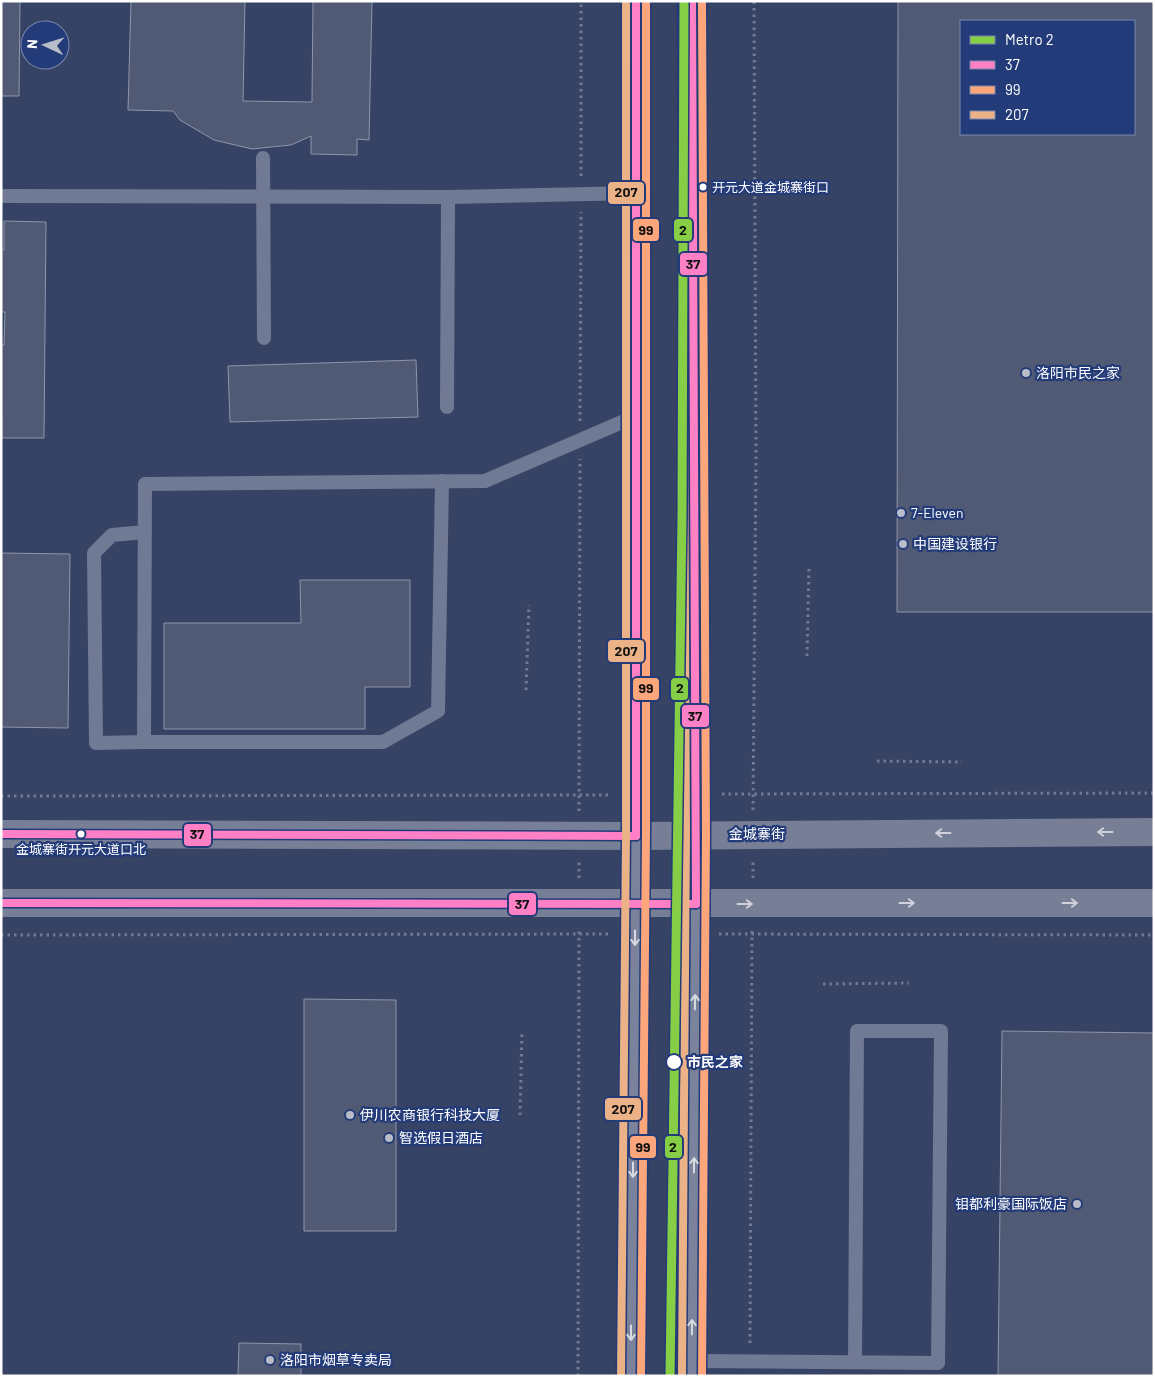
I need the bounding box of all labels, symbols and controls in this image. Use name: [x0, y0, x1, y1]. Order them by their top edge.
north arrow: [20, 20, 70, 70]
legend: [960, 20, 1135, 135]
text: Metro 2: [1005, 30, 1054, 48]
text: N: [23, 39, 40, 49]
text: 37: [1005, 55, 1020, 73]
text: 99: [1005, 80, 1021, 98]
text: 207: [1005, 105, 1029, 123]
place label: 开元大道金城寨街口: [712, 179, 829, 195]
line badge: 207: [607, 181, 645, 205]
marker: 开元大道金城寨街口: [698, 182, 708, 192]
text: 207: [615, 183, 637, 200]
line badge: 99: [632, 218, 660, 242]
line badge: 2: [673, 218, 693, 242]
text: 99: [639, 221, 653, 238]
text: 2: [679, 221, 687, 238]
line badge: 37: [679, 252, 708, 276]
text: 37: [686, 255, 700, 272]
place label: 洛阳市民之家: [1036, 364, 1120, 381]
marker: 洛阳市民之家: [1020, 367, 1032, 379]
place label: 7-Eleven: [911, 504, 964, 521]
marker: 7-Eleven: [895, 507, 907, 519]
place label: 中国建设银行: [913, 535, 997, 552]
marker: 中国建设银行: [897, 538, 909, 550]
line badge: 207: [607, 639, 645, 663]
text: 207: [615, 642, 637, 659]
line badge: 99: [632, 677, 660, 701]
line badge: 2: [670, 677, 689, 701]
text: 99: [639, 679, 653, 696]
text: 2: [676, 679, 684, 696]
line badge: 37: [681, 704, 710, 728]
text: 37: [688, 707, 702, 724]
line badge: 37: [183, 823, 212, 847]
text: 37: [190, 825, 204, 842]
street label: 金城寨街: [729, 825, 785, 842]
one-way arrow: [1097, 827, 1114, 837]
one-way arrow: [935, 828, 951, 838]
marker: 金城寨街开元大道口北: [76, 829, 86, 839]
place label: 金城寨街开元大道口北: [16, 841, 146, 857]
line badge: 37: [508, 892, 537, 916]
text: 37: [515, 895, 529, 912]
one-way arrow: [898, 898, 915, 908]
one-way arrow: [1061, 898, 1077, 908]
one-way arrow: [736, 899, 752, 909]
one-way arrow: [630, 929, 639, 945]
one-way arrow: [690, 994, 700, 1010]
marker: 市民之家: [665, 1053, 683, 1071]
place label: 市民之家: [687, 1053, 743, 1070]
line badge: 207: [604, 1097, 642, 1121]
text: 207: [612, 1100, 634, 1117]
place label: 伊川农商银行科技大厦: [360, 1106, 500, 1123]
marker: 伊川农商银行科技大厦: [344, 1109, 356, 1121]
place label: 智选假日酒店: [399, 1129, 483, 1146]
marker: 智选假日酒店: [383, 1132, 395, 1144]
line badge: 99: [629, 1135, 657, 1159]
line badge: 2: [664, 1135, 683, 1159]
text: 99: [636, 1138, 650, 1155]
text: 2: [669, 1138, 677, 1155]
one-way arrow: [689, 1157, 699, 1173]
one-way arrow: [628, 1162, 638, 1178]
place label: 钼都利豪国际饭店: [955, 1195, 1067, 1212]
marker: 钼都利豪国际饭店: [1071, 1198, 1083, 1210]
one-way arrow: [687, 1319, 697, 1336]
one-way arrow: [626, 1324, 636, 1340]
place label: 洛阳市烟草专卖局: [280, 1351, 392, 1368]
marker: 洛阳市烟草专卖局: [264, 1354, 276, 1366]

